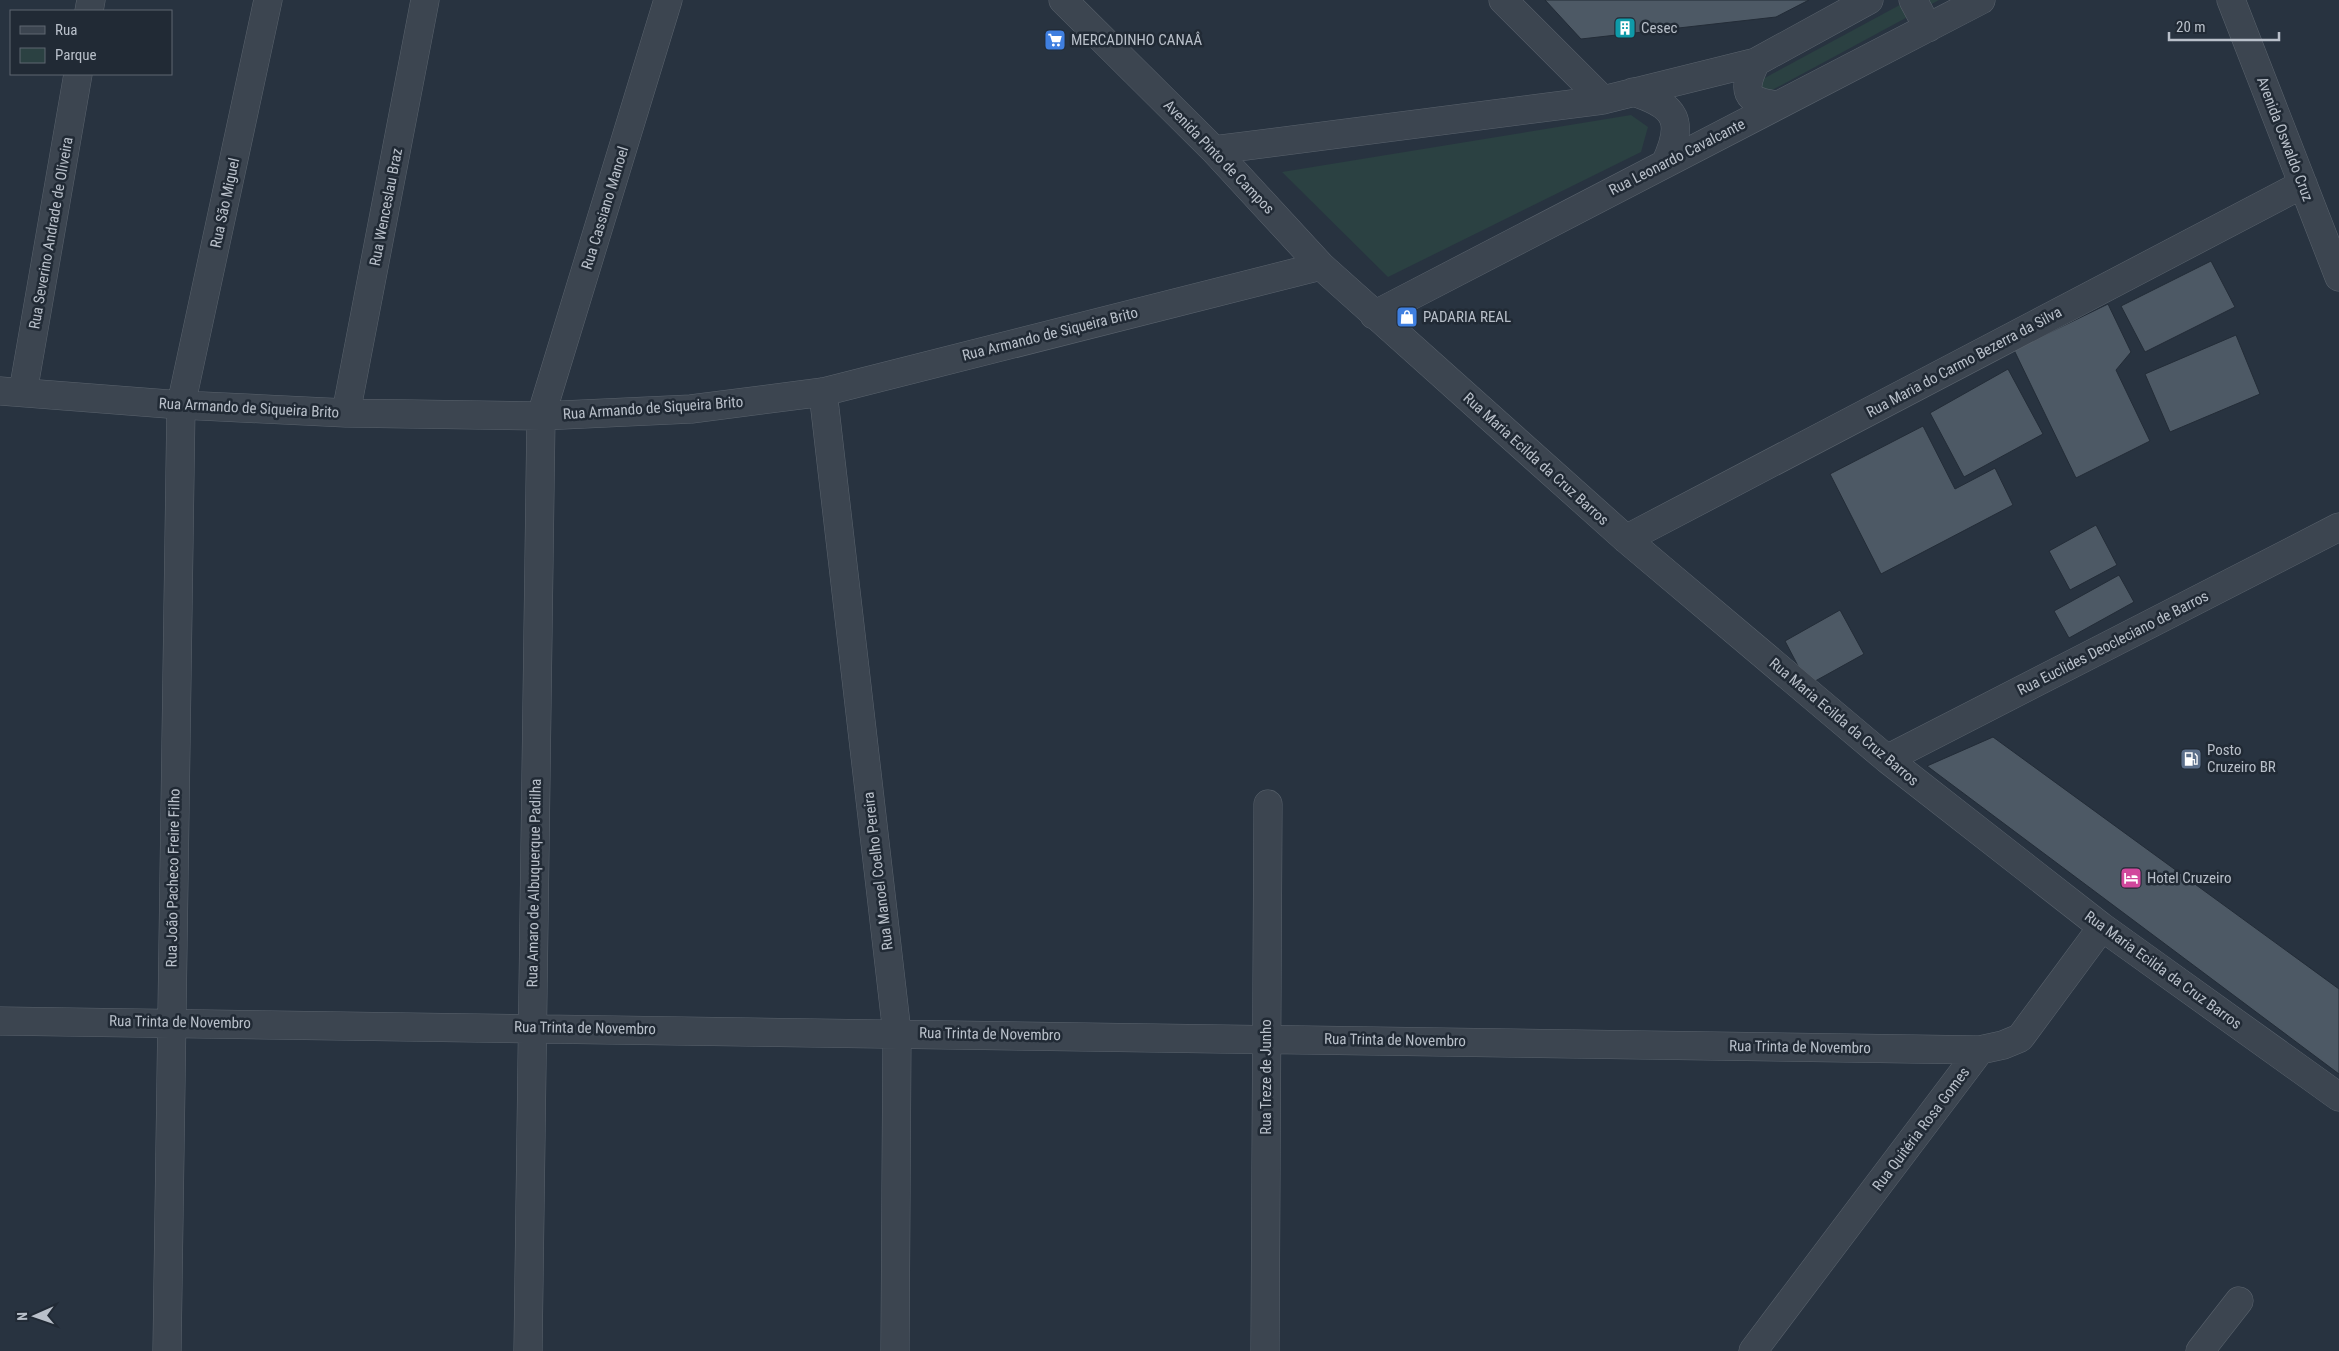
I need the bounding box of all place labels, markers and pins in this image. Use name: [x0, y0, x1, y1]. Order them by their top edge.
building icon: Cesec: [1613, 16, 1637, 40]
place label: Cesec: [1641, 19, 1677, 37]
supermarket icon: MERCADINHO CANAÂ: [1043, 28, 1067, 52]
place label: MERCADINHO CANAÂ: [1071, 31, 1202, 49]
shop icon: PADARIA REAL: [1395, 305, 1419, 329]
place label: PADARIA REAL: [1423, 308, 1511, 326]
place label: Posto Cruzeiro BR: [2207, 741, 2276, 776]
fuel station icon: Posto Cruzeiro BR: [2179, 747, 2203, 771]
hotel icon: Hotel Cruzeiro: [2119, 866, 2143, 890]
place label: Hotel Cruzeiro: [2147, 869, 2231, 887]

